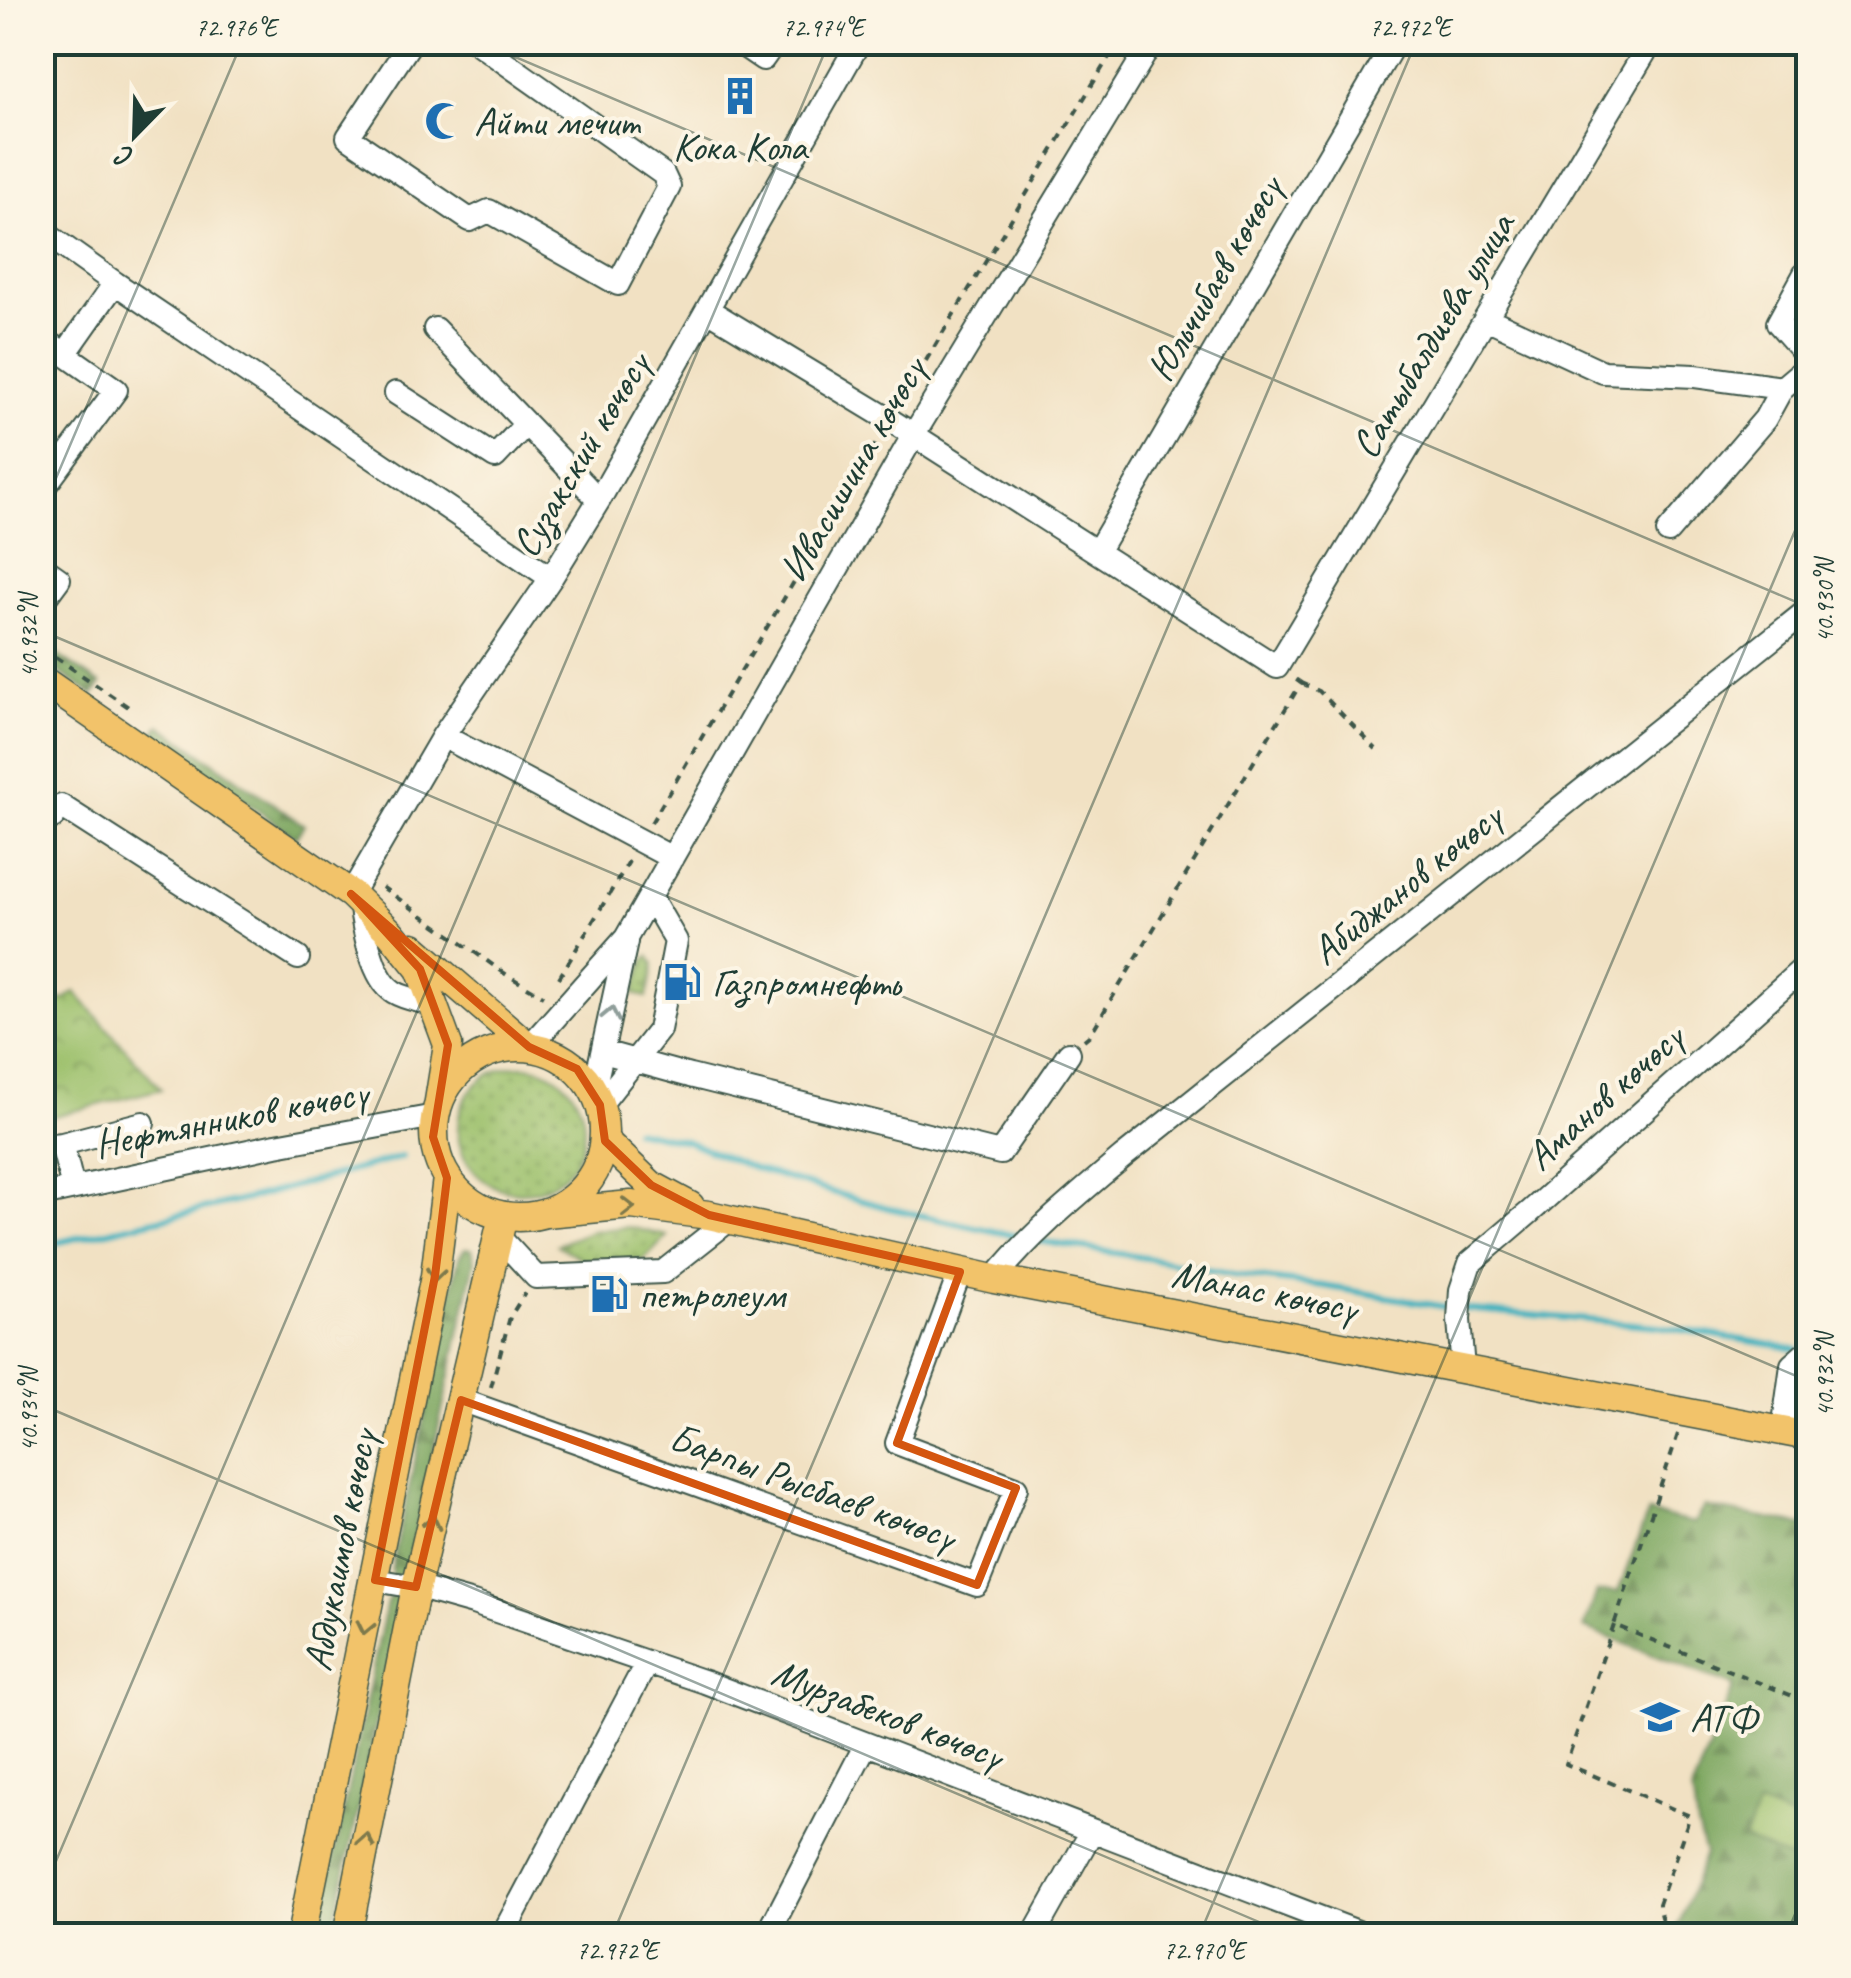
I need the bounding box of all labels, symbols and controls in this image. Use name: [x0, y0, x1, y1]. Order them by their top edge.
text: 72.976°E: [195, 12, 280, 44]
text: 72.974°E: [782, 12, 867, 44]
text: 72.972°E: [1369, 12, 1454, 44]
building icon: Кока Кола: [719, 75, 761, 117]
north arrow: [85, 85, 185, 185]
place label: Айти мечит: [474, 97, 642, 147]
mosque icon: Айти мечит: [423, 100, 465, 142]
place label: Кока Кола: [673, 122, 809, 172]
text: С: [109, 137, 139, 176]
street label: Юльчибаев көчөсү: [1136, 164, 1295, 390]
street label: Сатыбалдиева улица: [1340, 202, 1527, 467]
street label: Сузакский көчөсү: [500, 340, 663, 566]
street label: Ивасишина көчөсү: [768, 345, 939, 591]
text: 40.930°N: [1809, 555, 1841, 643]
text: 40.932°N: [13, 590, 45, 678]
street label: Абиджанов көчөсү: [1301, 790, 1515, 976]
place label: Газпромнефть: [712, 958, 903, 1008]
fuel station icon: Газпромнефть: [661, 961, 703, 1003]
one-way arrow: [599, 1006, 620, 1023]
street label: Аманов көчөсү: [1515, 1011, 1696, 1181]
street label: Нефтянников көчөсү: [90, 1066, 375, 1169]
one-way arrow: [620, 1196, 636, 1218]
street label: Манас көчөсү: [1168, 1249, 1365, 1334]
one-way arrow: [425, 1267, 446, 1283]
place label: петролеум: [639, 1270, 787, 1320]
fuel station icon: петролеум: [588, 1273, 630, 1315]
text: 40.932°N: [1809, 1329, 1841, 1417]
text: 40.934°N: [13, 1364, 45, 1452]
street label: Барпы Рысбаев көчөсү: [663, 1412, 965, 1563]
street label: Абдукаимов көчөсү: [292, 1422, 388, 1675]
one-way arrow: [420, 1514, 441, 1531]
one-way arrow: [355, 1619, 376, 1636]
street label: Мурзабеков көчөсү: [765, 1647, 1013, 1782]
place label: АТФ: [1690, 1693, 1760, 1743]
school or university icon: АТФ: [1639, 1696, 1681, 1738]
one-way arrow: [355, 1832, 376, 1849]
text: 72.972°E: [576, 1935, 661, 1967]
text: 72.970°E: [1163, 1935, 1248, 1967]

